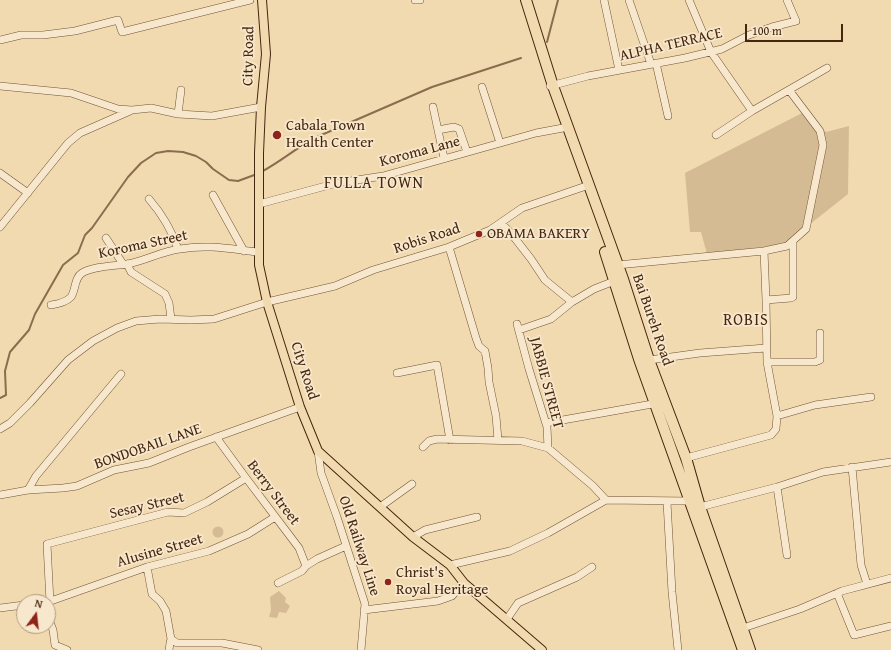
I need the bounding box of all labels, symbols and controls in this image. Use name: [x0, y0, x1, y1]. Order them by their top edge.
scale bar: [747, 16, 845, 42]
text: 100 m: [752, 22, 782, 39]
street label: ALPHA TERRACE: [618, 24, 724, 66]
street label: City Road: [239, 26, 259, 86]
place label: Cabala Town Health Center: [286, 117, 373, 152]
marker: Cabala Town Health Center: [271, 129, 283, 141]
street label: Koroma Lane: [378, 133, 462, 171]
district label: FULLA TOWN: [324, 174, 424, 194]
street label: Robis Road: [391, 220, 463, 258]
place label: OBAMA BAKERY: [487, 225, 590, 243]
street label: Koroma Street: [97, 227, 189, 263]
marker: OBAMA BAKERY: [474, 229, 484, 239]
street label: Bai Bureh Road: [628, 272, 676, 368]
district label: ROBIS: [723, 311, 769, 331]
street label: JABBIE STREET: [525, 335, 567, 431]
street label: City Road: [286, 340, 322, 402]
street label: BONDOBAIL LANE: [92, 420, 204, 474]
street label: Berry Street: [243, 457, 303, 529]
street label: Sesay Street: [108, 489, 186, 523]
street label: Old Railway Line: [334, 494, 384, 598]
street label: Alusine Street: [115, 530, 205, 572]
place label: Christ's Royal Heritage: [396, 564, 488, 599]
marker: Christ's Royal Heritage: [383, 577, 393, 587]
north arrow: [16, 594, 56, 634]
text: N: [33, 595, 44, 612]

